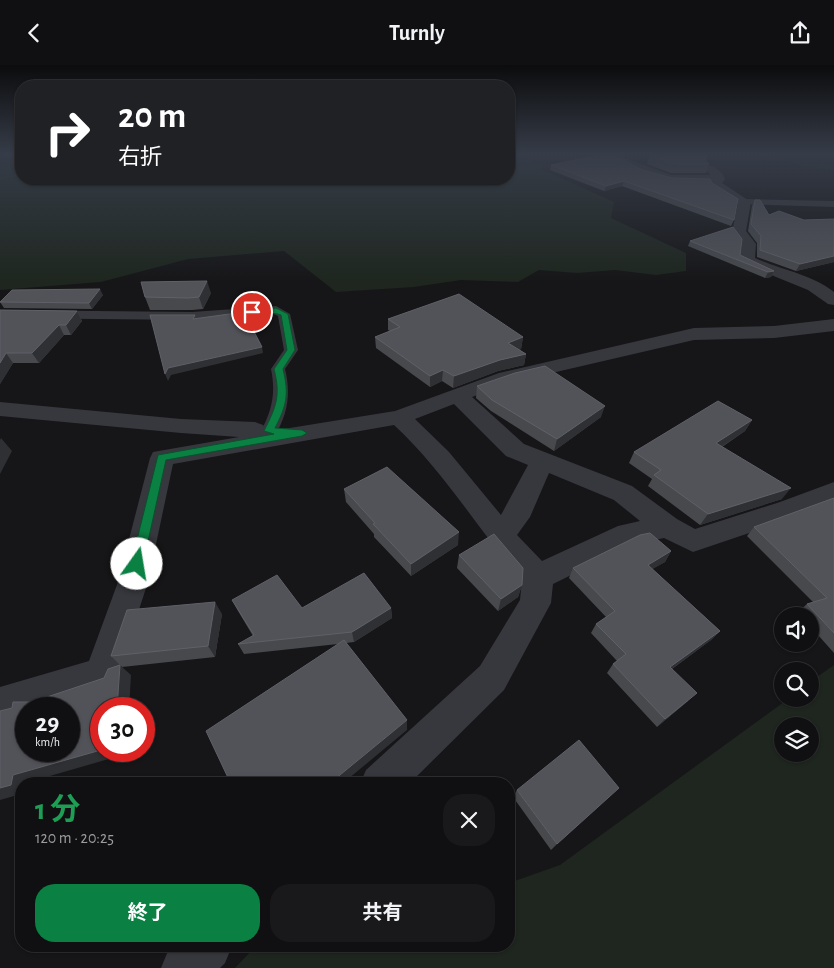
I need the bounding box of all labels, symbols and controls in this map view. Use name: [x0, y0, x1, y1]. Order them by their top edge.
icon: back: [20, 19, 48, 47]
icon: share: [786, 19, 814, 47]
text: Turnly: [389, 22, 445, 44]
text: 20 m: [118, 99, 186, 134]
icon: right: [35, 100, 100, 165]
text: 右折: [118, 146, 162, 168]
pin: [231, 291, 273, 333]
icon: arrive: [238, 298, 266, 326]
position arrow: [110, 537, 162, 589]
map controls: [774, 607, 819, 762]
button: sound: [774, 607, 819, 652]
button: search: [774, 662, 819, 707]
speed limit sign: 30: [90, 697, 155, 762]
text: 29: [36, 711, 59, 736]
button: layers: [774, 717, 819, 762]
text: km/h: [35, 736, 60, 748]
button: close: [443, 794, 495, 846]
text: 1 分: [35, 795, 80, 825]
text: 120 m · 20:25: [35, 830, 114, 846]
button: 終了: [35, 884, 260, 942]
button: 共有: [270, 884, 495, 942]

